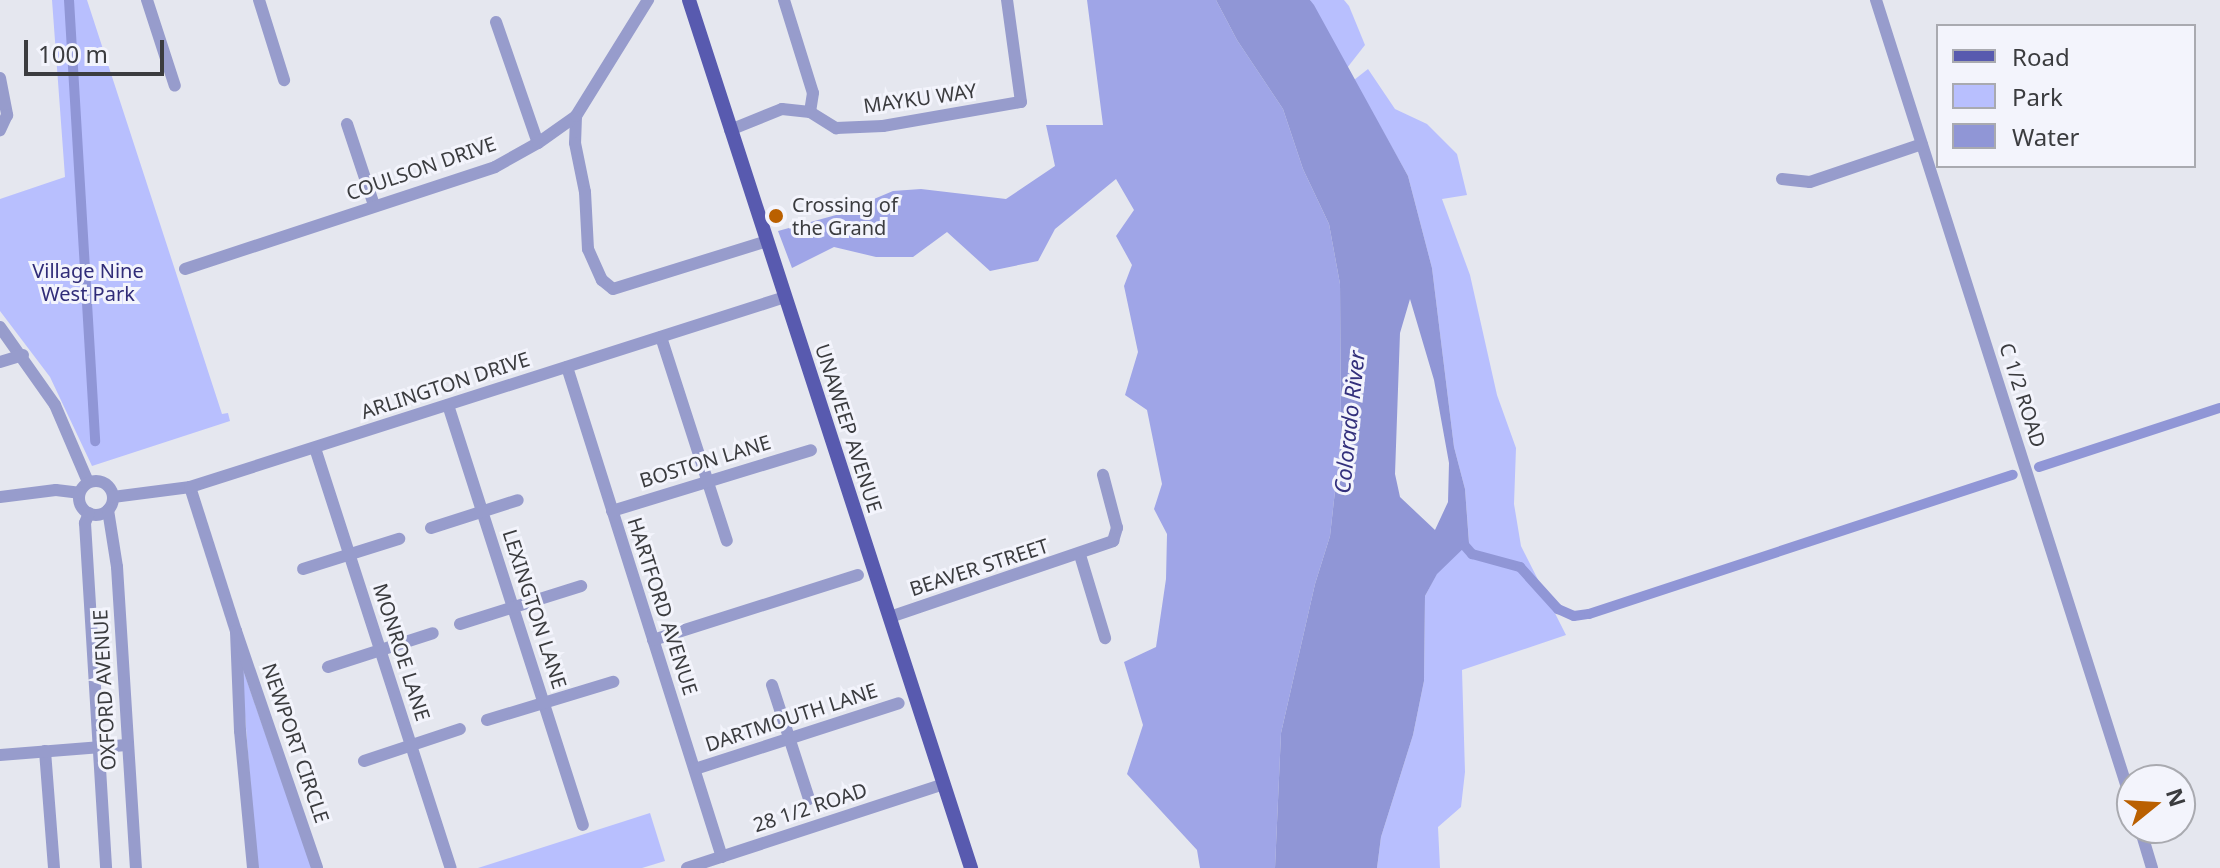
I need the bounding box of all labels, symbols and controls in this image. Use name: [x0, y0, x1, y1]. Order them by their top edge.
scale bar: [28, 24, 168, 74]
legend: [1936, 24, 2196, 168]
text: 100 m: [38, 37, 108, 70]
text: Road: [2012, 40, 2070, 73]
street label: MAYKU WAY: [862, 78, 978, 118]
text: Park: [2012, 80, 2063, 113]
text: Water: [2012, 120, 2079, 153]
street label: COULSON DRIVE: [343, 131, 499, 205]
place label: Crossing of the Grand: [792, 192, 898, 239]
marker: Crossing of the Grand: [767, 207, 785, 225]
park label: Village Nine West Park: [32, 259, 144, 306]
street label: C 1/2 ROAD: [1995, 340, 2051, 450]
street label: UNAWEEP AVENUE: [810, 341, 888, 515]
street label: ARLINGTON DRIVE: [358, 346, 532, 424]
water label: Colorado River: [1328, 349, 1370, 495]
street label: BOSTON LANE: [637, 430, 773, 492]
street label: HARTFORD AVENUE: [623, 514, 703, 698]
street label: LEXINGTON LANE: [498, 526, 572, 692]
street label: BEAVER STREET: [906, 533, 1052, 601]
street label: MONROE LANE: [369, 580, 435, 724]
street label: OXFORD AVENUE: [88, 609, 120, 771]
street label: NEWPORT CIRCLE: [257, 660, 335, 826]
street label: DARTMOUTH LANE: [702, 678, 880, 756]
north arrow: [2116, 764, 2196, 844]
street label: 28 1/2 ROAD: [750, 777, 870, 837]
text: N: [2160, 784, 2194, 810]

